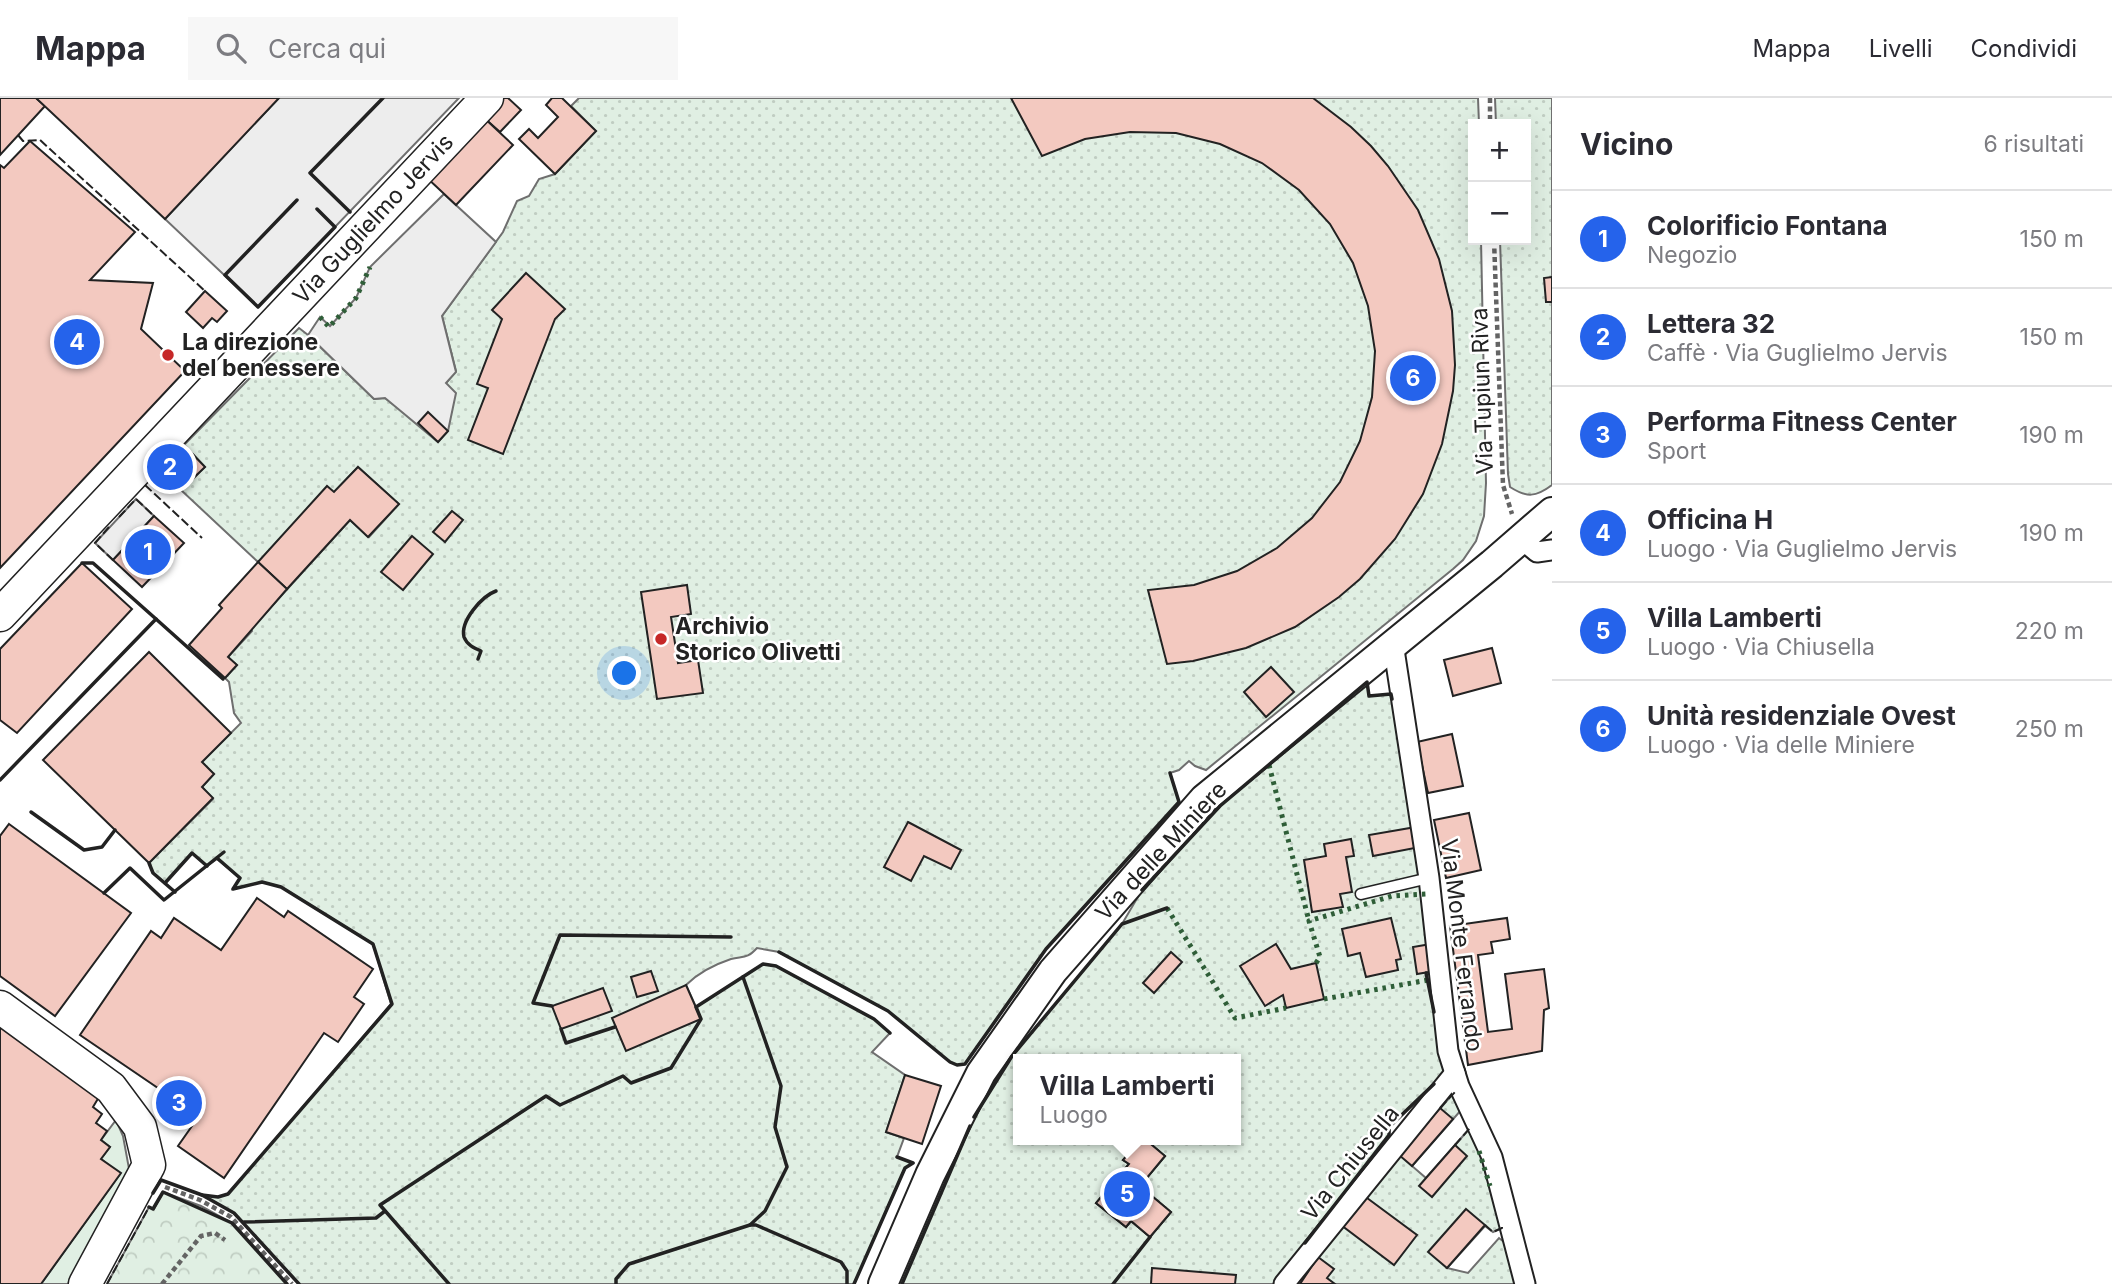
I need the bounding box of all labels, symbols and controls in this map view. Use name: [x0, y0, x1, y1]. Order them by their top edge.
search box: [188, 17, 678, 80]
text: Mappa: [35, 28, 146, 68]
icon: search: [212, 29, 250, 67]
text: Cerca qui: [268, 33, 386, 64]
text: Mappa: [1752, 34, 1831, 63]
text: Livelli: [1869, 34, 1933, 63]
text: Condividi: [1971, 34, 2077, 63]
map controls: [1468, 119, 1531, 245]
button: +: [1468, 119, 1531, 182]
text: Vicino: [1580, 126, 1673, 162]
street label: Via Guglielmo Jervis: [287, 128, 459, 310]
text: 6 risultati: [1983, 130, 2084, 158]
button: −: [1468, 182, 1531, 245]
text: Colorificio Fontana: [1647, 210, 1888, 241]
text: 1: [1598, 225, 1608, 253]
text: 150 m: [2020, 225, 2084, 253]
text: Negozio: [1647, 241, 1737, 269]
street label: Via Tupiun Riva: [1465, 307, 1499, 475]
text: Lettera 32: [1647, 308, 1775, 339]
pin: 4: [54, 316, 100, 368]
text: 2: [1596, 323, 1610, 351]
text: 150 m: [2020, 323, 2084, 351]
place label: La direzione del benessere: [182, 328, 340, 382]
text: Caffè · Via Guglielmo Jervis: [1647, 339, 1948, 367]
marker: La direzione del benessere: [160, 347, 176, 363]
pin: 6: [1390, 352, 1436, 404]
text: Performa Fitness Center: [1647, 406, 1957, 437]
text: 3: [1596, 421, 1610, 449]
text: 190 m: [2019, 421, 2084, 449]
text: Sport: [1647, 437, 1706, 465]
pin: 2: [147, 441, 193, 493]
text: Officina H: [1647, 504, 1773, 535]
text: 4: [1595, 519, 1611, 547]
text: 190 m: [2019, 519, 2084, 547]
pin: 1: [125, 526, 171, 578]
text: Luogo · Via Guglielmo Jervis: [1647, 535, 1957, 563]
text: Villa Lamberti: [1647, 602, 1822, 633]
place label: Archivio Storico Olivetti: [675, 612, 841, 666]
text: 5: [1596, 617, 1610, 645]
text: 220 m: [2015, 617, 2084, 645]
marker: Archivio Storico Olivetti: [653, 631, 669, 647]
text: Luogo · Via Chiusella: [1647, 633, 1875, 661]
your location: [607, 656, 641, 690]
text: Unità residenziale Ovest: [1647, 700, 1956, 731]
text: 6: [1596, 715, 1610, 743]
text: 250 m: [2015, 715, 2084, 743]
text: Luogo · Via delle Miniere: [1647, 731, 1915, 759]
street label: Via delle Miniere: [1089, 776, 1233, 926]
street label: Via Monte Ferrando: [1435, 837, 1489, 1053]
popup: [1013, 1054, 1241, 1145]
text: Villa Lamberti: [1040, 1070, 1214, 1101]
pin: 3: [156, 1077, 202, 1129]
street label: Via Chiusella: [1295, 1100, 1405, 1226]
text: Luogo: [1040, 1101, 1108, 1129]
pin: 5: [1104, 1168, 1150, 1220]

